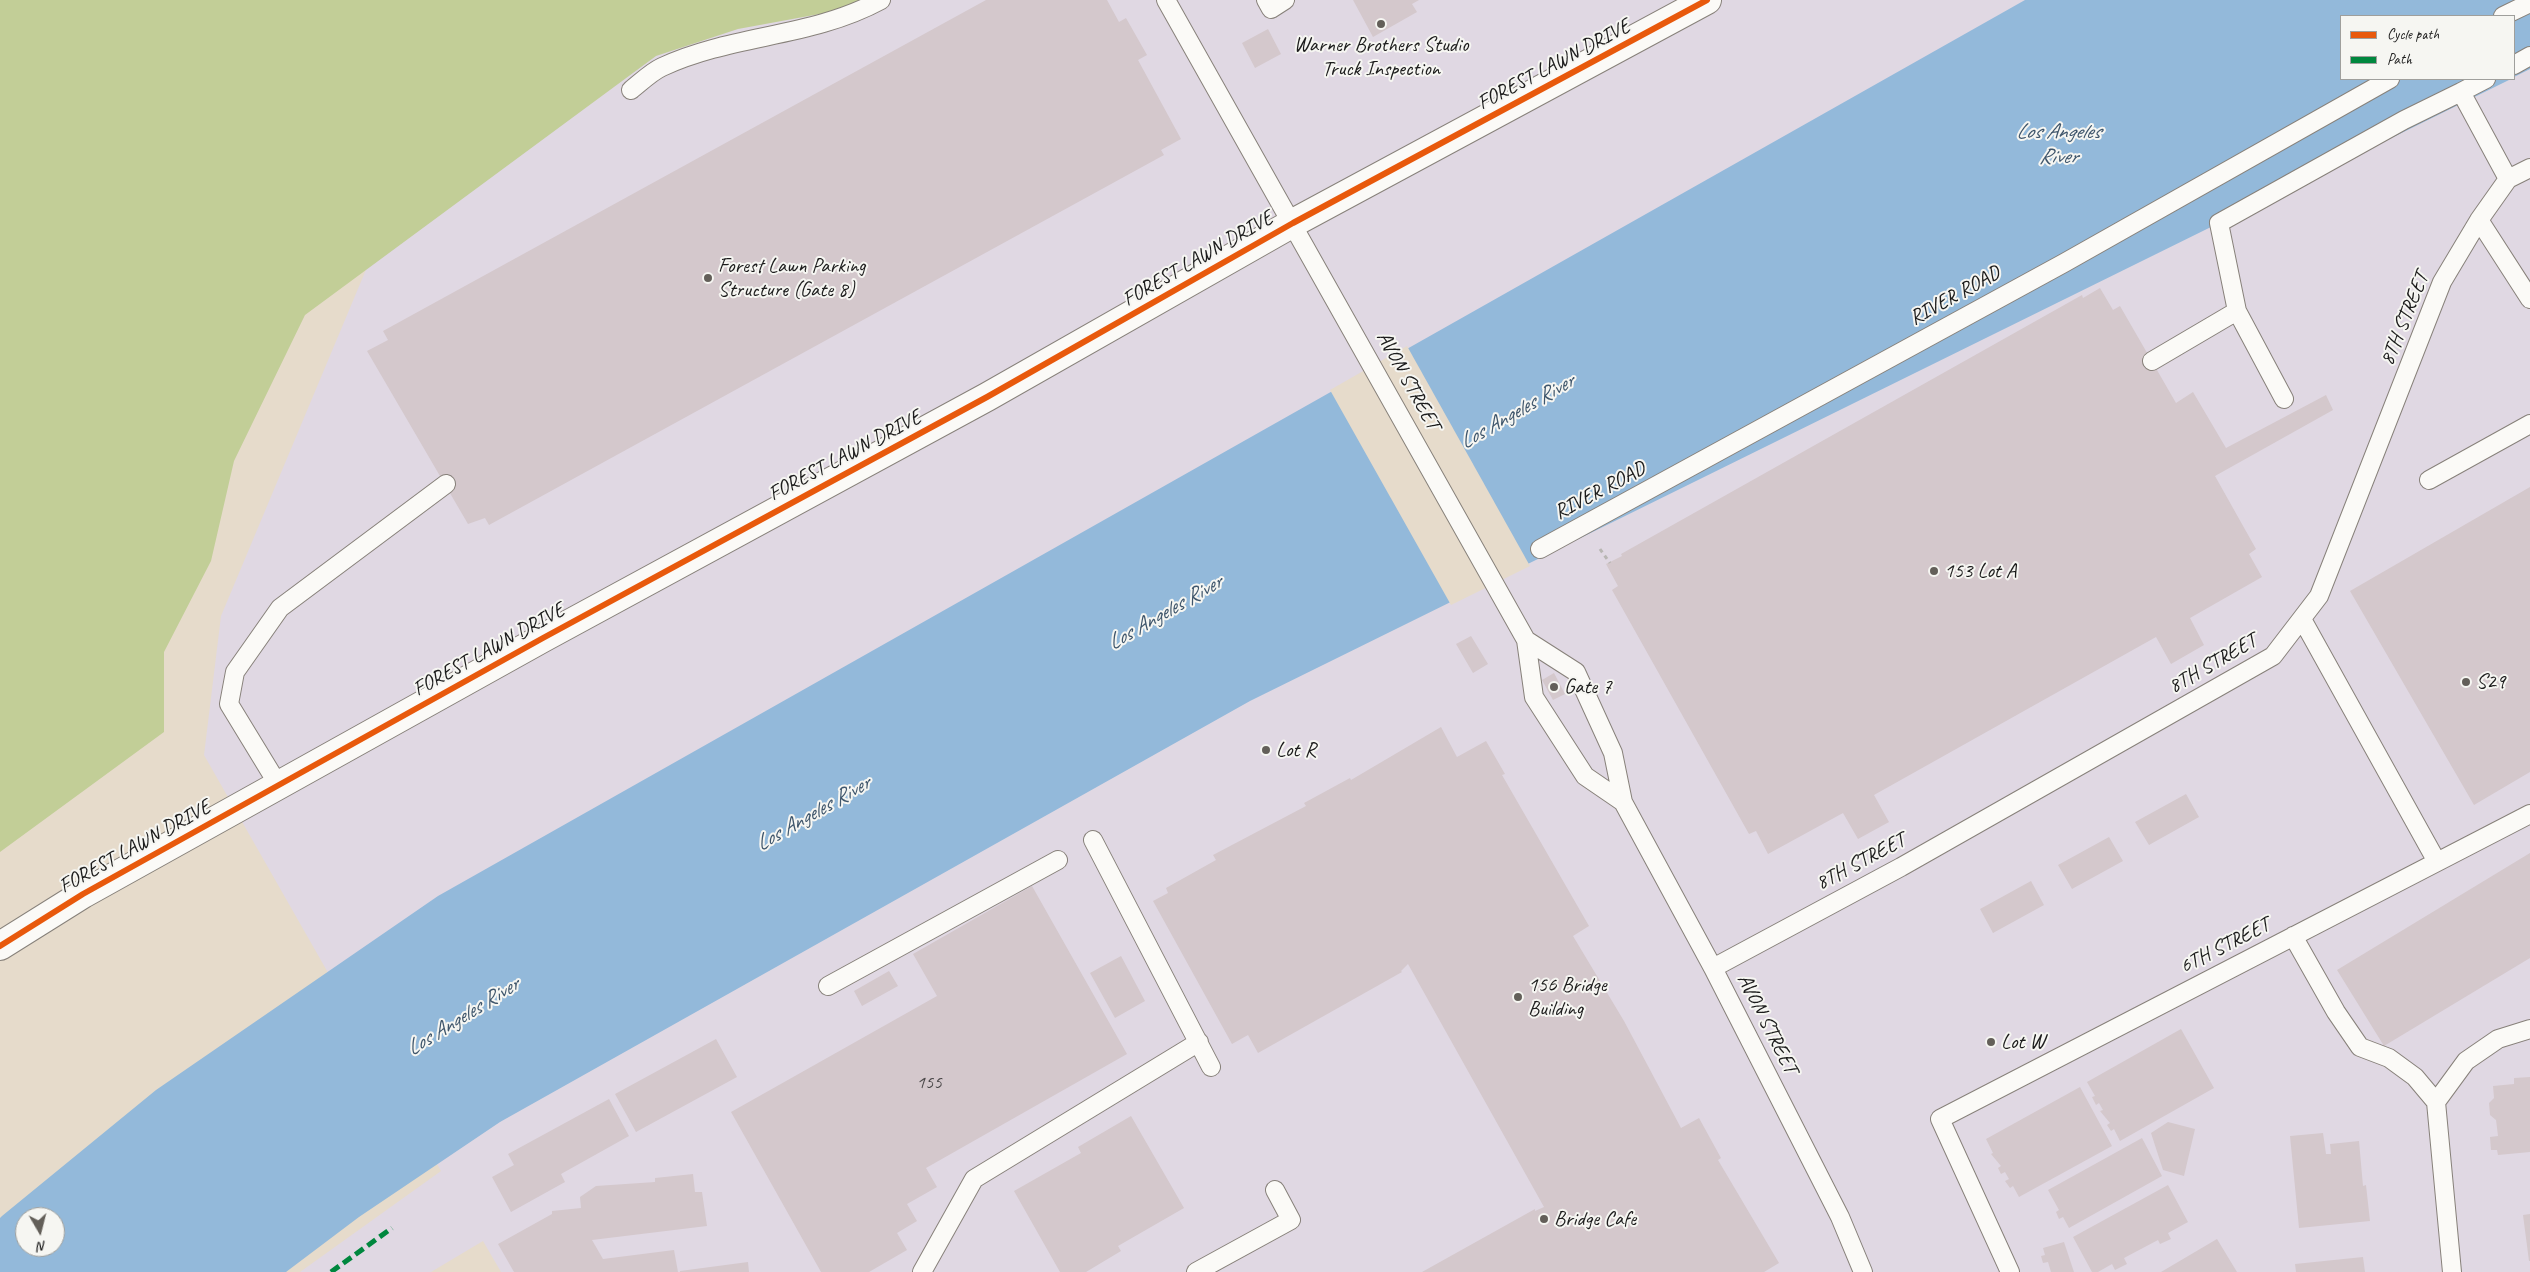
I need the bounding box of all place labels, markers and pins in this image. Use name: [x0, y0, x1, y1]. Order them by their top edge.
marker: Warner Brothers Studio Truck Inspection: [1375, 18, 1387, 30]
place label: Warner Brothers Studio Truck Inspection: [1294, 32, 1468, 82]
place label: Forest Lawn Parking Structure (Gate 8): [718, 253, 866, 303]
marker: Forest Lawn Parking Structure (Gate 8): [702, 272, 714, 284]
place label: 153 Lot A: [1944, 558, 2016, 584]
marker: 153 Lot A: [1928, 565, 1940, 577]
place label: S29: [2476, 669, 2505, 695]
place label: Gate 7: [1564, 674, 1612, 700]
marker: S29: [2460, 676, 2472, 688]
marker: Gate 7: [1548, 681, 1560, 693]
place label: Lot R: [1276, 737, 1316, 763]
marker: Lot R: [1260, 744, 1272, 756]
place label: 156 Bridge Building: [1528, 972, 1606, 1022]
marker: 156 Bridge Building: [1512, 991, 1524, 1003]
place label: Lot W: [2001, 1029, 2045, 1055]
marker: Lot W: [1985, 1036, 1997, 1048]
place label: Bridge Cafe: [1554, 1206, 1636, 1232]
marker: Bridge Cafe: [1538, 1213, 1550, 1225]

